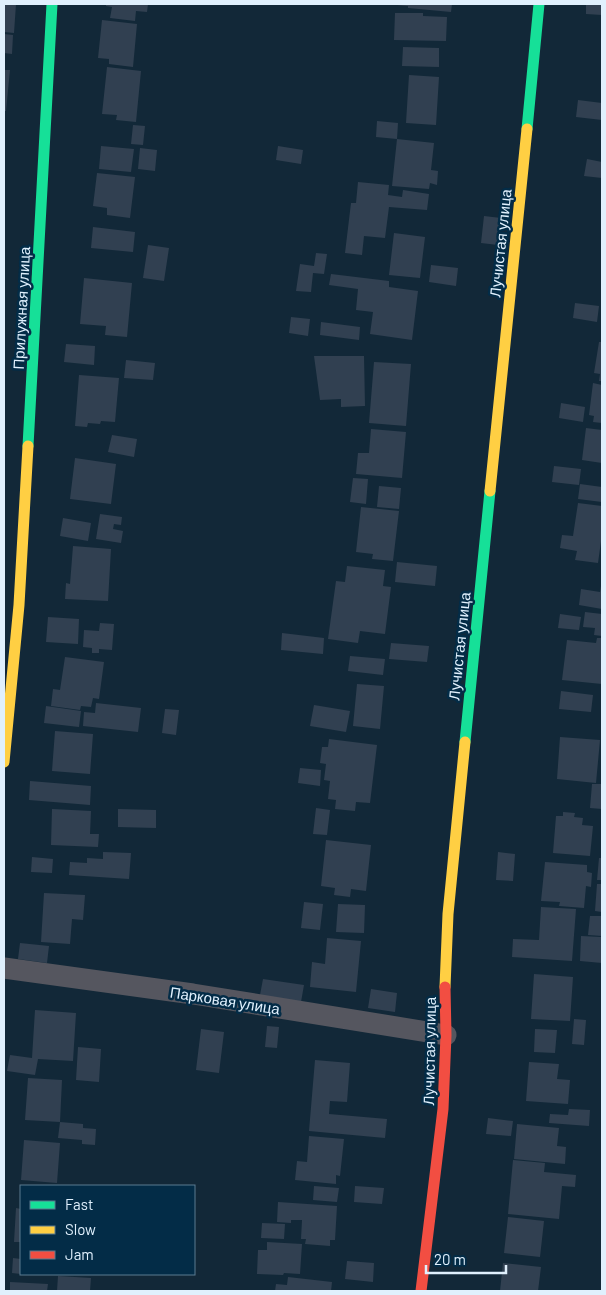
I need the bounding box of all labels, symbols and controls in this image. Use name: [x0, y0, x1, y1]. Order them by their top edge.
street label: Лучистая улица: [485, 187, 515, 298]
street label: Прилужная улица: [9, 245, 33, 370]
street label: Лучистая улица: [444, 590, 474, 701]
street label: Парковая улица: [169, 982, 282, 1018]
street label: Лучистая улица: [419, 996, 439, 1105]
legend: [20, 1185, 195, 1275]
text: Fast: [65, 1195, 93, 1213]
text: Slow: [65, 1220, 96, 1238]
scale bar: [426, 1242, 506, 1274]
text: Jam: [65, 1245, 94, 1263]
text: 20 m: [434, 1250, 466, 1268]

